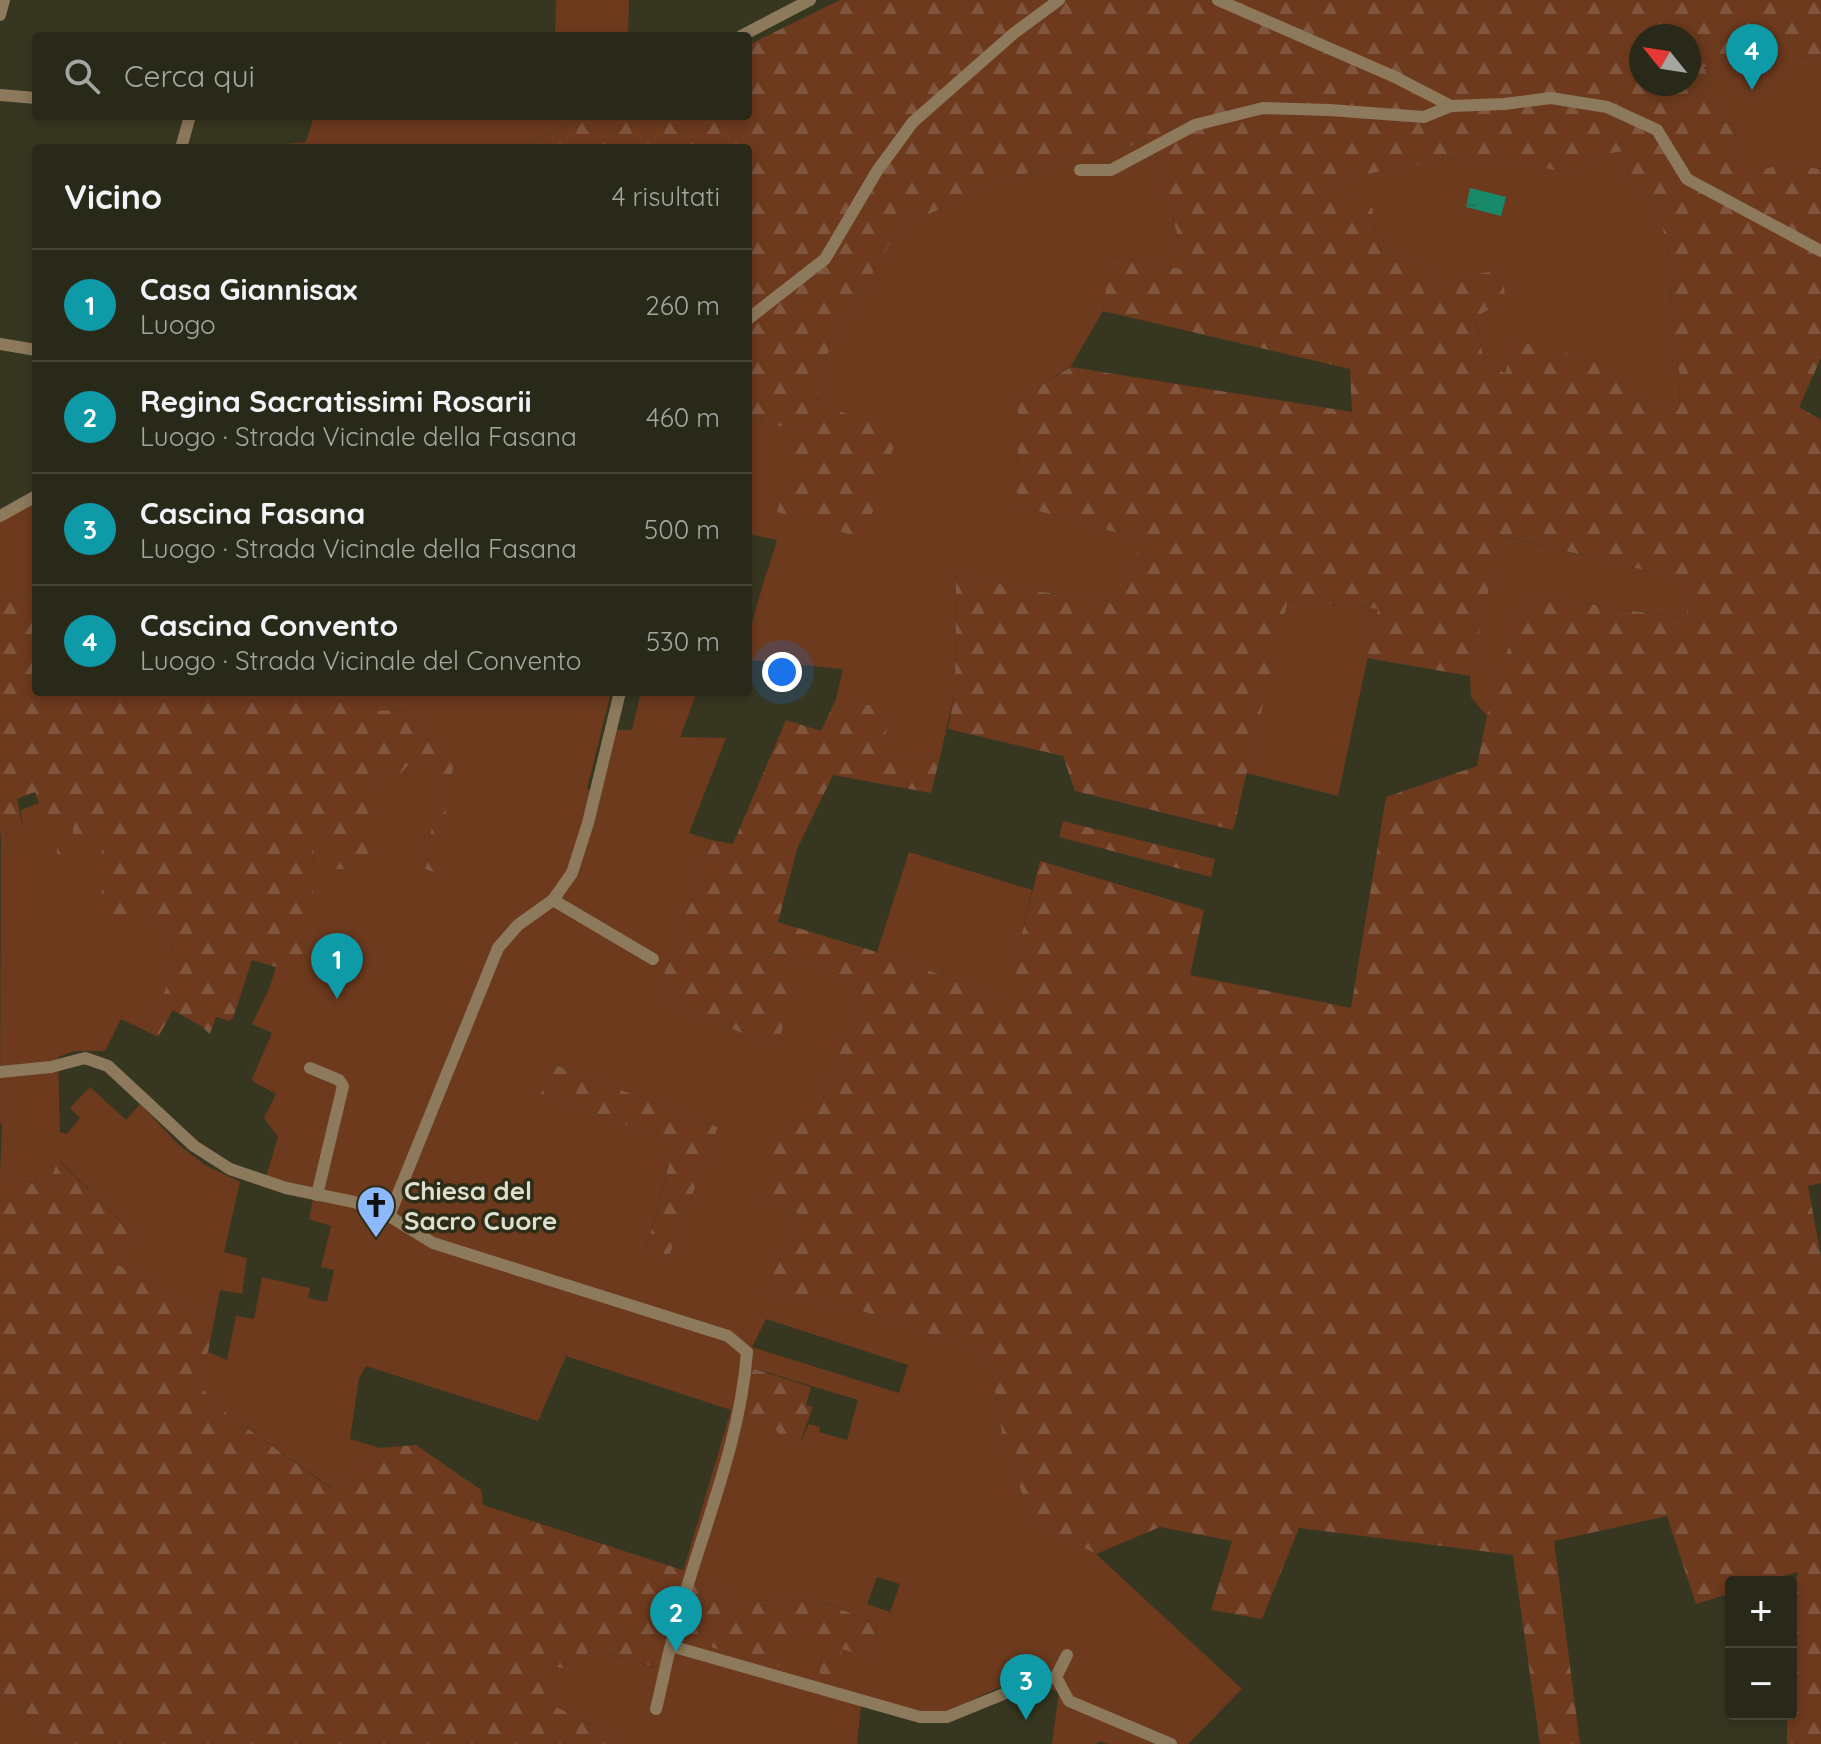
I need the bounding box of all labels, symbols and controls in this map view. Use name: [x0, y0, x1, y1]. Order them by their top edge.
north arrow: [1629, 24, 1701, 96]
pin: 4: [1726, 24, 1778, 90]
search box: [32, 32, 752, 120]
icon: search: [60, 54, 104, 98]
text: Cerca qui: [124, 57, 255, 95]
text: Vicino: [64, 175, 162, 218]
text: 4 risultati: [612, 180, 720, 213]
text: Casa Giannisax: [140, 270, 357, 308]
text: 1: [85, 289, 95, 322]
text: 260 m: [645, 289, 720, 322]
text: Luogo: [140, 308, 216, 341]
text: Regina Sacratissimi Rosarii: [140, 382, 532, 420]
text: 2: [83, 401, 97, 434]
text: 460 m: [646, 401, 720, 434]
text: Luogo · Strada Vicinale della Fasana: [140, 420, 577, 453]
text: Cascina Fasana: [140, 494, 365, 532]
text: 3: [83, 513, 97, 546]
text: 500 m: [644, 513, 720, 546]
text: Luogo · Strada Vicinale della Fasana: [140, 532, 577, 565]
text: Cascina Convento: [140, 606, 398, 644]
text: 4: [82, 625, 98, 658]
text: 530 m: [646, 625, 720, 658]
text: Luogo · Strada Vicinale del Convento: [140, 644, 582, 677]
your location: [762, 652, 802, 692]
pin: 1: [311, 933, 363, 999]
place label: Chiesa del Sacro Cuore: [404, 1174, 557, 1237]
church icon: Chiesa del Sacro Cuore: [355, 1184, 397, 1239]
map controls: [1725, 1576, 1797, 1720]
button: +: [1725, 1576, 1797, 1648]
pin: 2: [650, 1586, 702, 1652]
button: −: [1725, 1648, 1797, 1720]
pin: 3: [1000, 1654, 1052, 1720]

